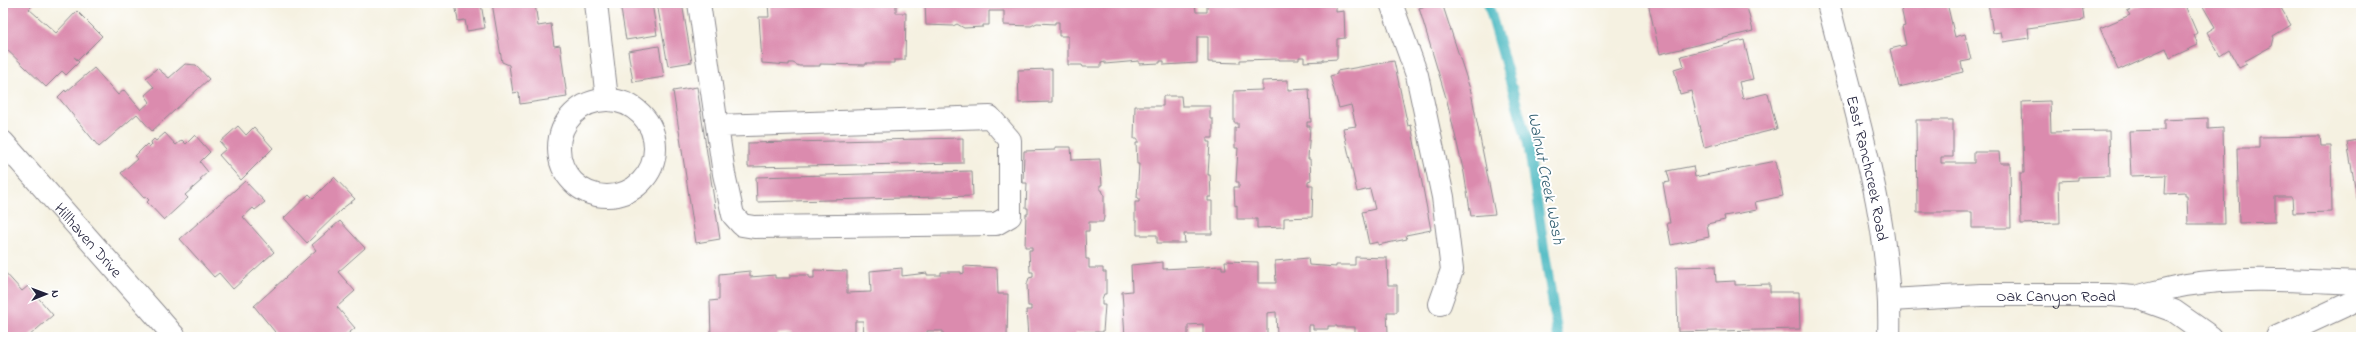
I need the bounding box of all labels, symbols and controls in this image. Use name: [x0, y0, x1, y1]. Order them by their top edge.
street label: East Ranchcreek Road: [1839, 93, 1893, 243]
water label: Walnut Creek Wash: [1520, 110, 1571, 247]
street label: Hillhaven Drive: [48, 198, 128, 284]
north arrow: [26, 274, 66, 314]
street label: Oak Canyon Road: [1996, 285, 2117, 309]
text: N: [47, 290, 63, 298]

